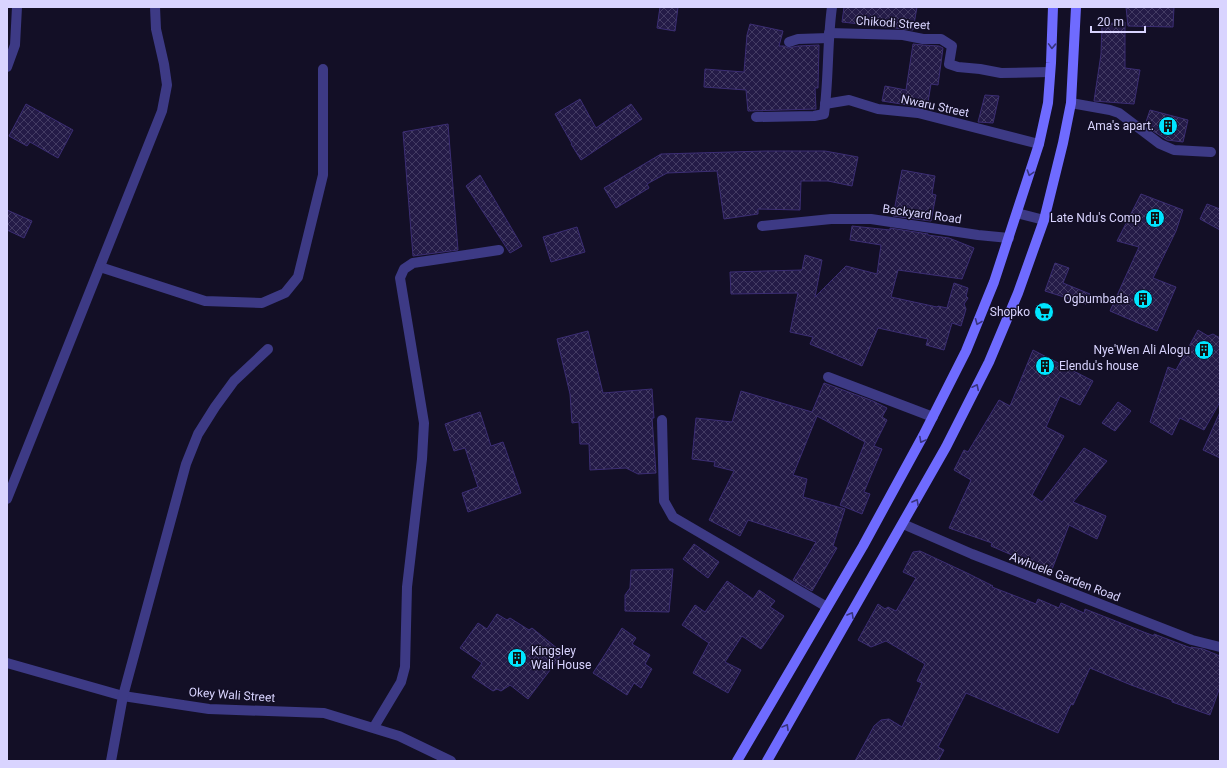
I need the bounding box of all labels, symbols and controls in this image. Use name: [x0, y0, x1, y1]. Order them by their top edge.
scale bar: [1091, 8, 1145, 34]
street label: Chikodi Street: [855, 13, 931, 33]
text: 20 m: [1097, 15, 1124, 29]
one-way arrow: [1047, 43, 1056, 49]
street label: Nwaru Street: [900, 92, 970, 120]
building icon: Ama's apart.: [1157, 115, 1179, 137]
place label: Ama's apart.: [1087, 119, 1154, 133]
one-way arrow: [1026, 170, 1035, 177]
street label: Backyard Road: [882, 202, 962, 226]
building icon: Late Ndu's Comp: [1144, 207, 1166, 229]
place label: Late Ndu's Comp: [1050, 211, 1141, 225]
building icon: Ogbumbada: [1132, 288, 1154, 310]
place label: Ogbumbada: [1064, 292, 1129, 306]
supermarket icon: Shopko: [1033, 301, 1055, 323]
place label: Shopko: [990, 305, 1030, 319]
one-way arrow: [974, 319, 982, 326]
building icon: Nye'Wen Ali Alogu: [1193, 339, 1215, 361]
place label: Nye'Wen Ali Alogu: [1093, 343, 1190, 357]
building icon: Elendu's house: [1034, 355, 1056, 377]
place label: Elendu's house: [1059, 359, 1139, 373]
one-way arrow: [971, 383, 979, 391]
one-way arrow: [919, 436, 926, 443]
one-way arrow: [911, 498, 918, 506]
street label: Awhuele Garden Road: [1008, 549, 1122, 605]
one-way arrow: [847, 611, 854, 619]
place label: Kingsley Wali House: [531, 644, 591, 672]
building icon: Kingsley Wali House: [506, 647, 528, 669]
street label: Okey Wali Street: [188, 685, 276, 705]
one-way arrow: [782, 724, 789, 731]

